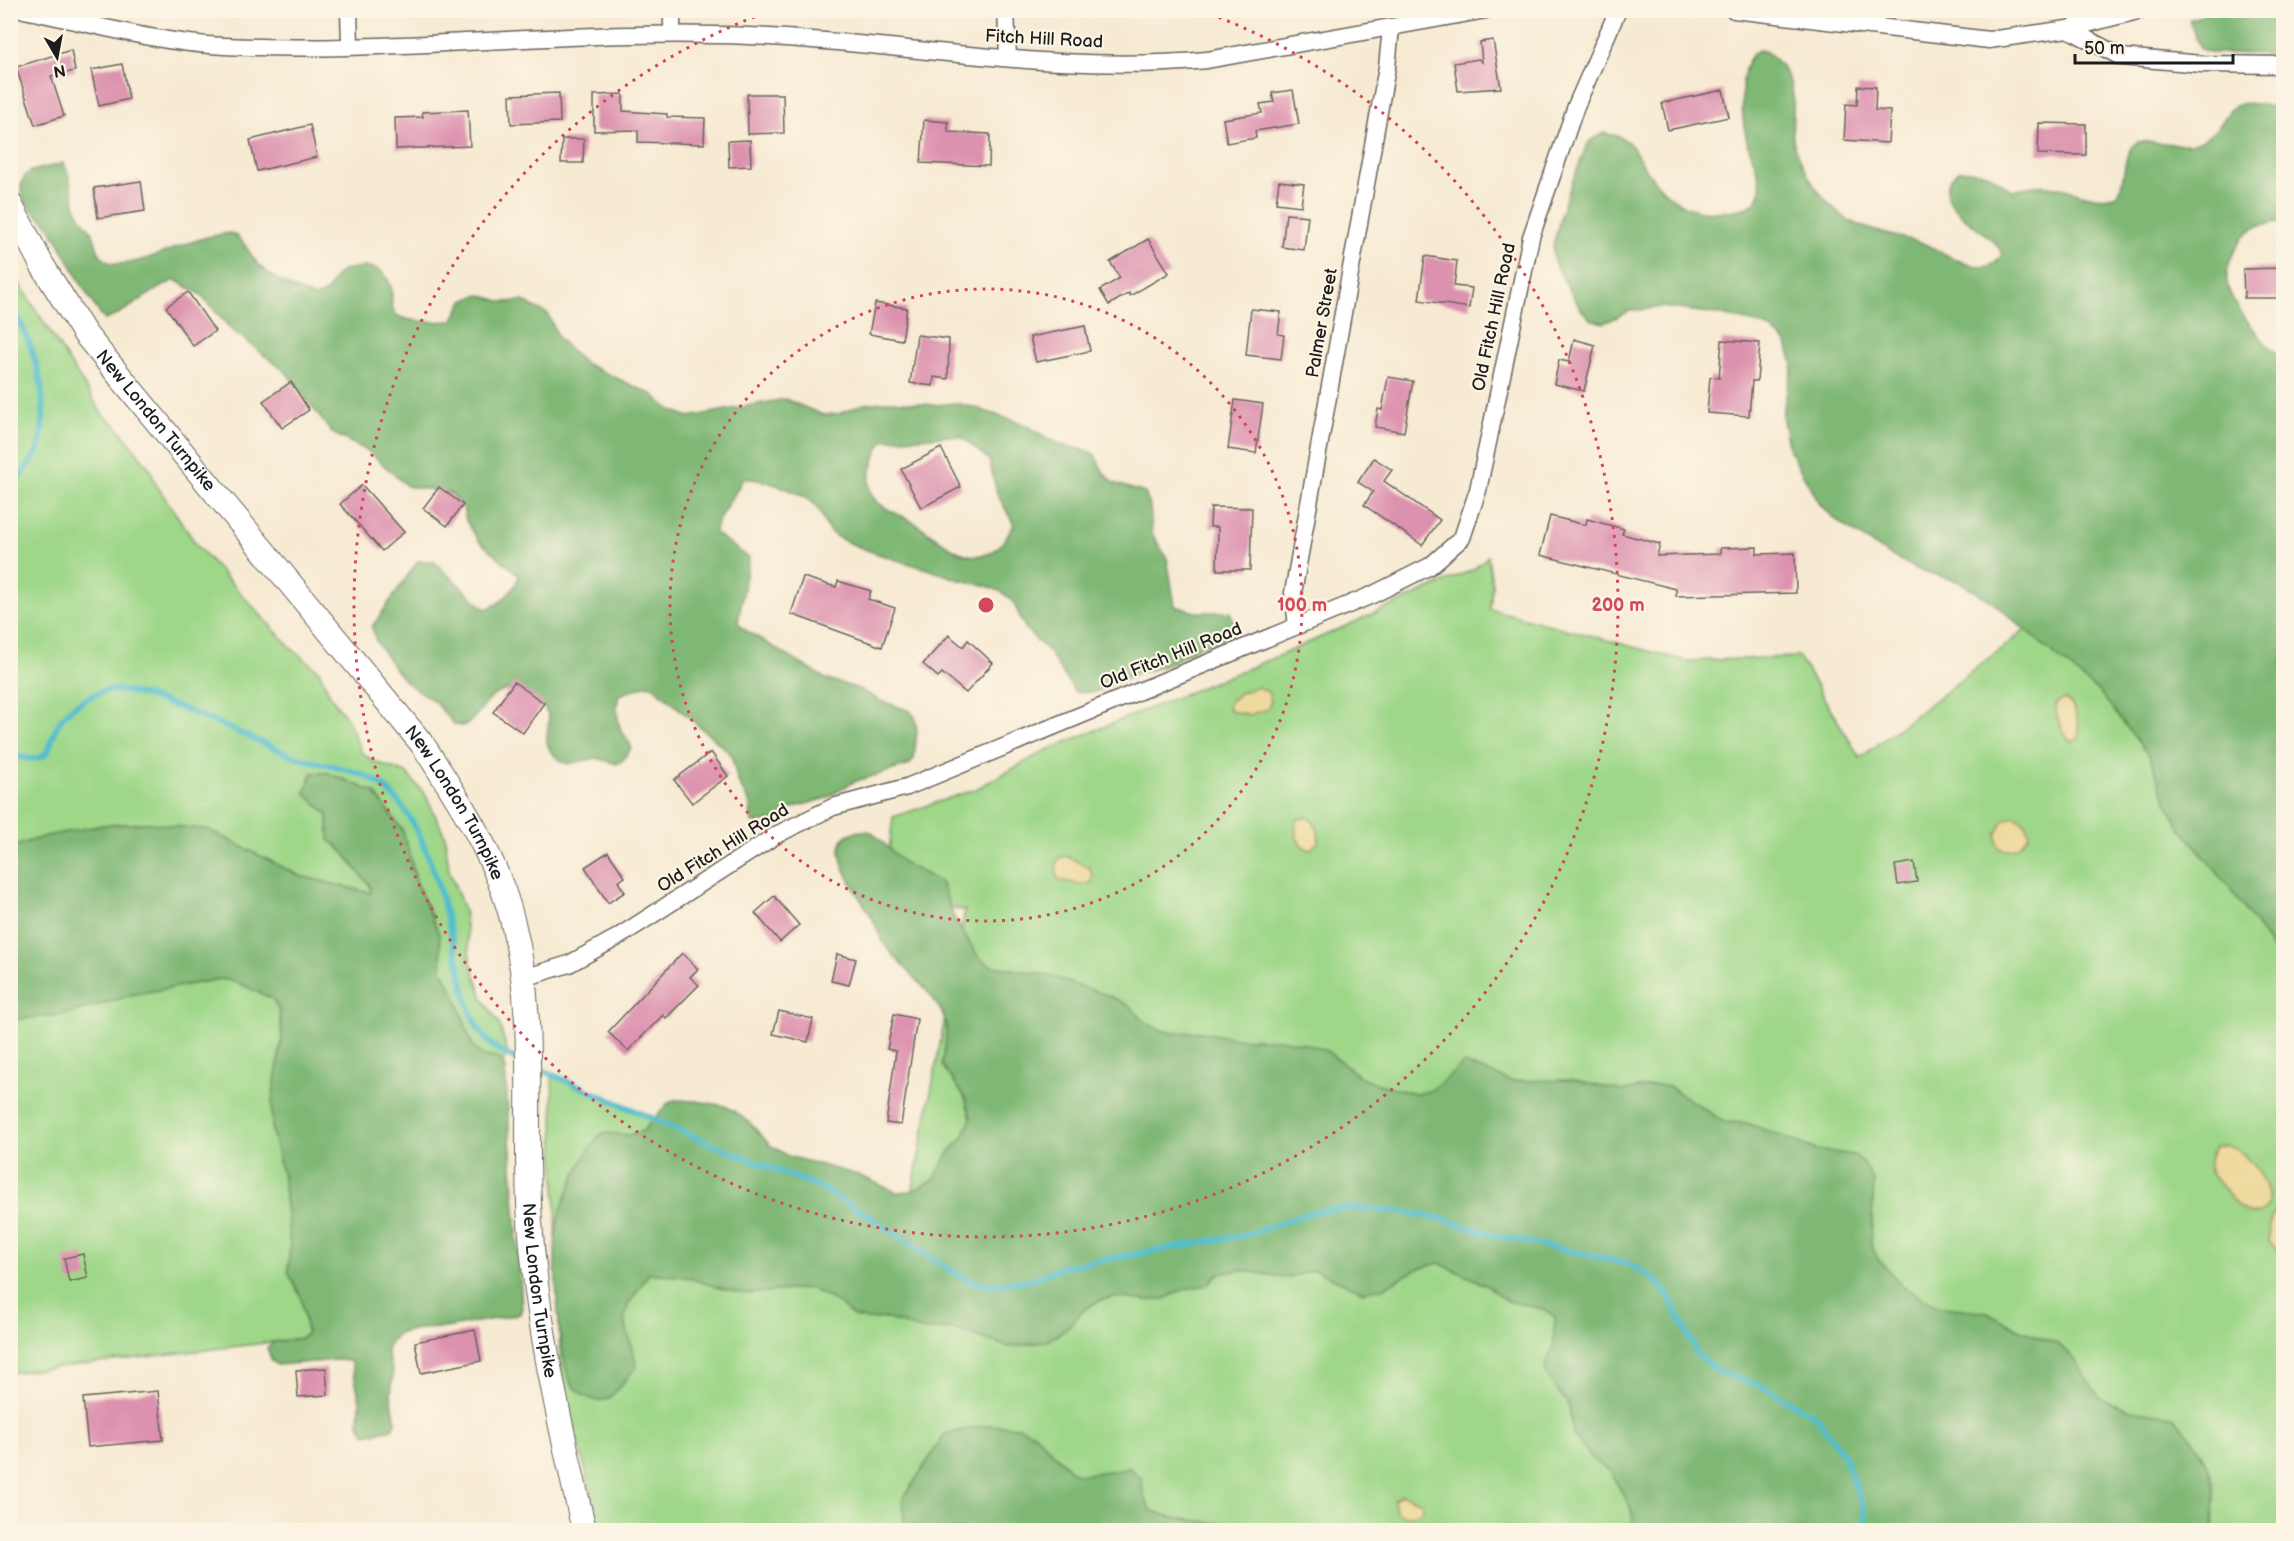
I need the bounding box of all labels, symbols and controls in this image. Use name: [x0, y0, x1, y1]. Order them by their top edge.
street label: Fitch Hill Road: [984, 25, 1104, 53]
north arrow: [27, 27, 87, 87]
scale bar: [2075, 27, 2232, 65]
text: 50 m: [2084, 38, 2125, 59]
text: N: [52, 60, 67, 81]
street label: Old Fitch Hill Road: [1468, 241, 1520, 393]
street label: Palmer Street: [1302, 266, 1342, 379]
street label: New London Turnpike: [92, 346, 220, 495]
centre of rings: [976, 595, 996, 615]
text: 100 m: [1277, 595, 1327, 616]
text: 200 m: [1591, 595, 1645, 616]
street label: Old Fitch Hill Road: [1097, 618, 1245, 694]
street label: New London Turnpike: [401, 721, 509, 883]
street label: Old Fitch Hill Road: [653, 799, 793, 897]
street label: New London Turnpike: [518, 1202, 561, 1380]

